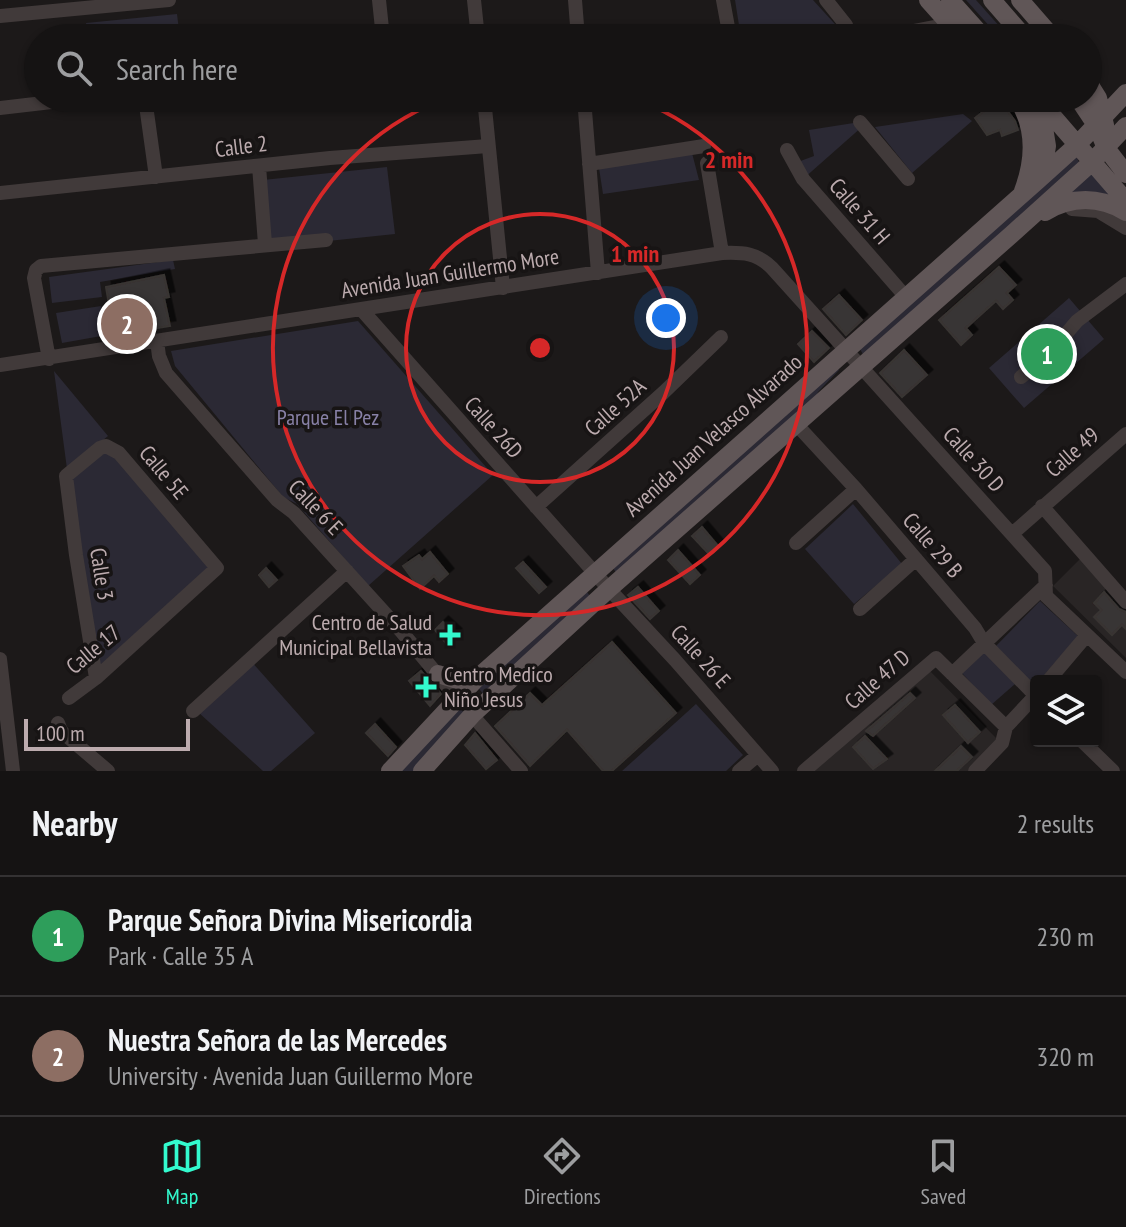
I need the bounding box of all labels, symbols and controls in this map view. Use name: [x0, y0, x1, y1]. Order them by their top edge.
search box: [24, 24, 1102, 112]
icon: search: [52, 46, 96, 90]
text: Search here: [116, 49, 238, 88]
street label: Calle 2: [213, 129, 269, 163]
text: 2 min: [705, 144, 753, 175]
street label: Calle 31 H: [824, 172, 896, 250]
text: 1 min: [611, 238, 659, 269]
street label: Avenida Juan Guillermo More: [339, 242, 561, 304]
pin: 2: [101, 294, 153, 354]
your location: [646, 298, 686, 338]
pin: 1: [1021, 324, 1073, 384]
centre of rings: [526, 334, 554, 362]
street label: Avenida Juan Velasco Alvarado: [618, 348, 808, 522]
street label: Calle 52A: [579, 372, 652, 442]
street label: Calle 26D: [459, 390, 529, 464]
park label: Parque El Pez: [277, 403, 379, 431]
street label: Calle 30 D: [937, 420, 1011, 498]
street label: Calle 49: [1039, 421, 1105, 483]
street label: Calle 5E: [133, 439, 195, 505]
street label: Calle 6 E: [283, 473, 349, 541]
street label: Calle 29 B: [897, 507, 969, 583]
street label: Calle 3: [84, 546, 120, 602]
place label: Centro de Salud Municipal Bellavista: [279, 608, 432, 661]
street label: Calle 17: [60, 618, 126, 680]
street label: Calle 26 E: [665, 618, 737, 694]
marker: Centro de Salud Municipal Bellavista: [439, 624, 461, 646]
street label: Calle 47 D: [839, 643, 915, 715]
place label: Centro Medico Niño Jesus: [444, 660, 553, 713]
map controls: [1030, 675, 1102, 747]
button: layers: [1030, 675, 1102, 747]
marker: Centro Medico Niño Jesus: [415, 676, 437, 698]
scale bar: [24, 715, 190, 751]
text: 100 m: [36, 719, 85, 747]
text: Nearby: [32, 801, 117, 845]
text: 2 results: [1017, 807, 1094, 840]
text: Parque Señora Divina Misericordia: [108, 900, 472, 939]
text: 1: [52, 920, 64, 953]
text: 230 m: [1036, 920, 1094, 953]
text: Park · Calle 35 A: [108, 939, 253, 972]
text: Nuestra Señora de las Mercedes: [108, 1020, 447, 1059]
text: 2: [52, 1040, 64, 1073]
text: 320 m: [1036, 1040, 1094, 1073]
text: University · Avenida Juan Guillermo More: [108, 1059, 473, 1092]
tab: Map: [160, 1134, 204, 1210]
tab: Directions: [524, 1134, 601, 1210]
tab: Saved: [921, 1134, 966, 1210]

